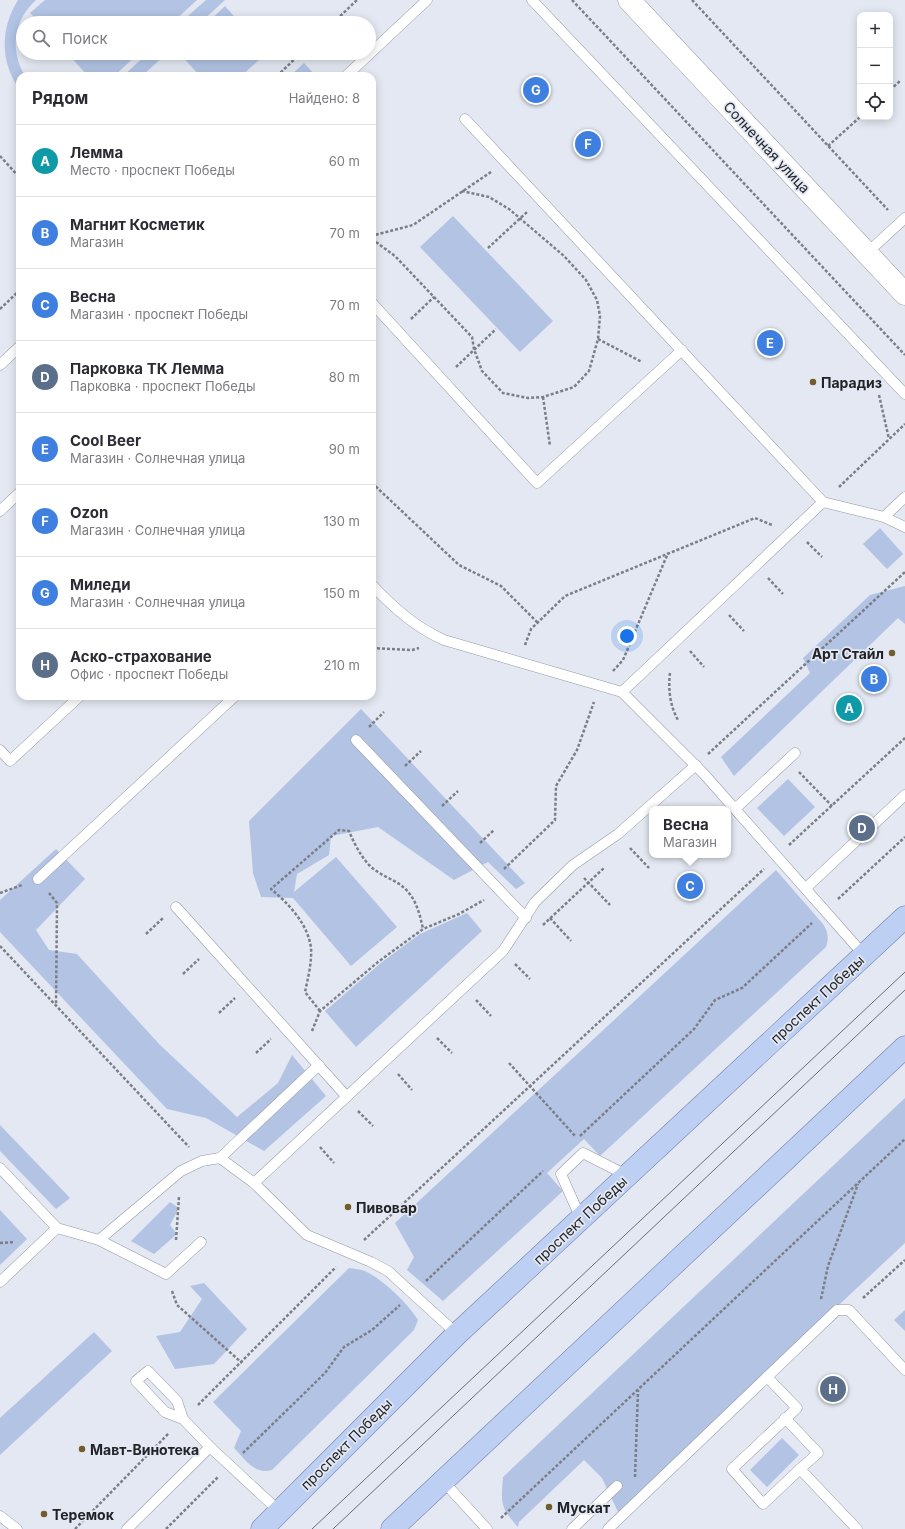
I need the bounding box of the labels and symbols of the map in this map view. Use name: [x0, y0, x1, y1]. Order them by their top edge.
pin: G: [523, 75, 549, 105]
street label: Солнечная улица: [720, 98, 814, 196]
pin: F: [575, 129, 601, 159]
pin: E: [757, 328, 783, 358]
place label: Парадиз: [821, 374, 882, 391]
marker: Парадиз: [808, 377, 818, 387]
your location: [617, 626, 637, 646]
place label: Арт Стайл: [812, 645, 884, 662]
marker: Арт Стайл: [887, 648, 897, 658]
pin: B: [861, 664, 887, 694]
pin: A: [836, 693, 862, 723]
pin: D: [849, 813, 875, 843]
pin: C: [677, 871, 703, 901]
street label: проспект Победы: [767, 951, 867, 1047]
street label: проспект Победы: [530, 1172, 630, 1268]
place label: Пивовар: [356, 1199, 417, 1216]
marker: Пивовар: [343, 1202, 353, 1212]
pin: H: [820, 1374, 846, 1404]
street label: проспект Победы: [297, 1395, 395, 1493]
place label: Мавт-Винотека: [90, 1441, 199, 1458]
marker: Мавт-Винотека: [77, 1444, 87, 1454]
place label: Мускат: [557, 1499, 610, 1516]
marker: Мускат: [544, 1502, 554, 1512]
place label: Теремок: [52, 1506, 115, 1523]
marker: Теремок: [39, 1509, 49, 1519]

